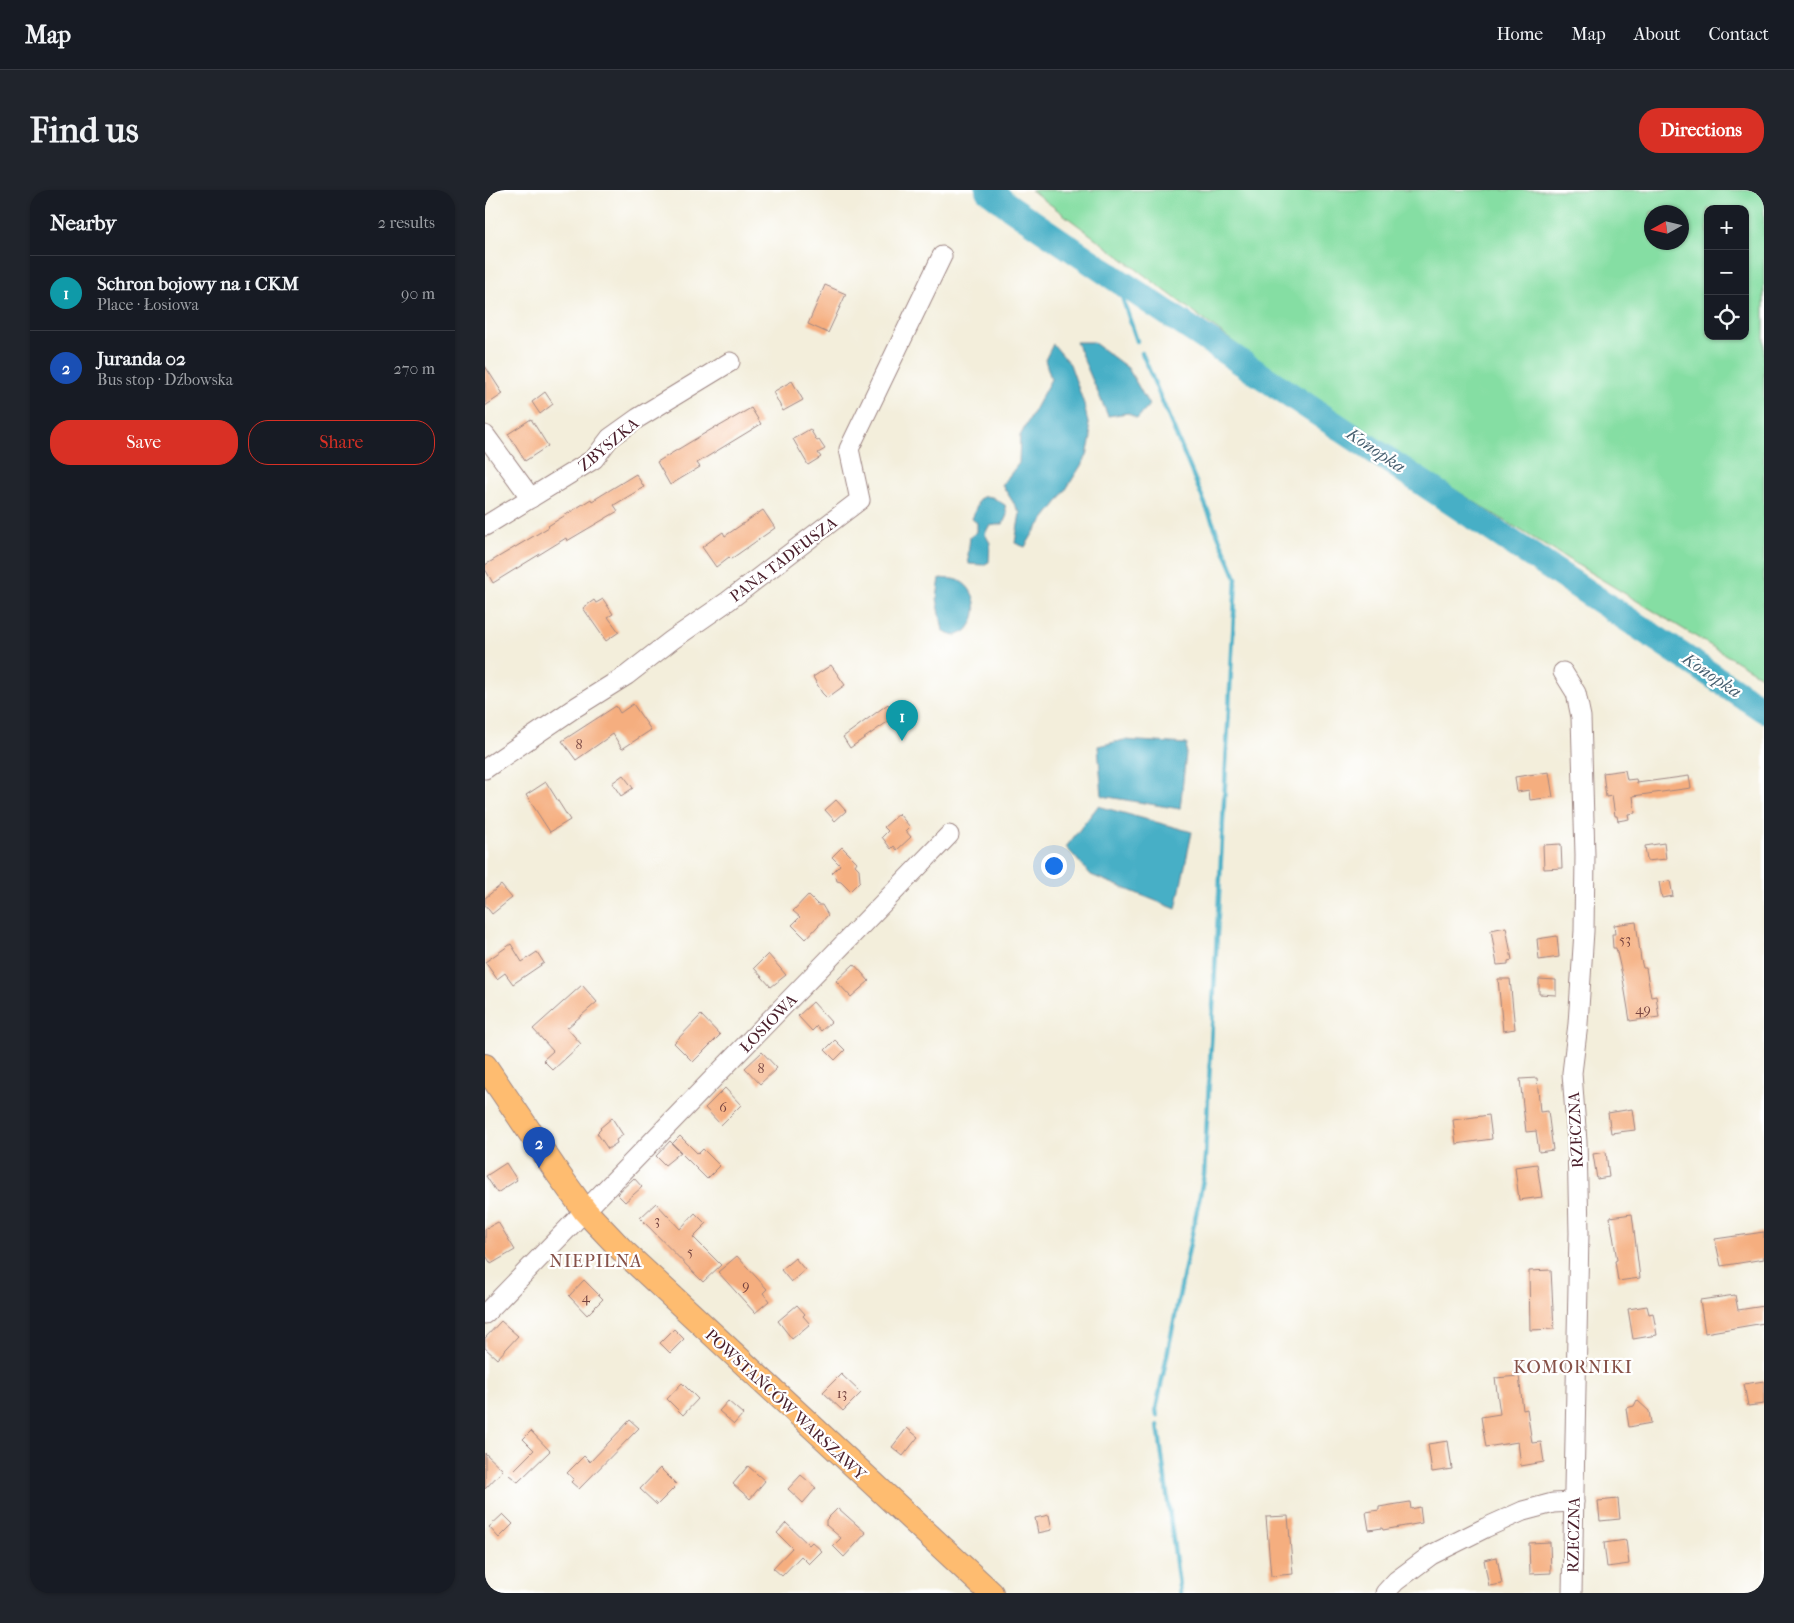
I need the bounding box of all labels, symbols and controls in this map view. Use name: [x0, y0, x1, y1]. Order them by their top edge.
text: Map: [25, 21, 71, 49]
text: Home: [1496, 24, 1543, 45]
text: Map: [1571, 24, 1606, 45]
text: About: [1634, 24, 1680, 45]
text: Contact: [1708, 24, 1769, 45]
button: Directions: [1639, 108, 1764, 153]
text: Find us: [30, 110, 139, 151]
north arrow: [1644, 205, 1689, 250]
map controls: [1704, 205, 1749, 340]
button: +: [1704, 205, 1749, 250]
text: Nearby: [50, 211, 116, 235]
text: 2 results: [378, 213, 435, 232]
button: −: [1704, 250, 1749, 295]
text: Schron bojowy na 1 CKM: [97, 273, 299, 295]
text: 1: [63, 284, 69, 303]
text: 90 m: [401, 284, 435, 303]
text: Place · Łosiowa: [97, 295, 199, 314]
button: locate: [1704, 295, 1749, 340]
text: Juranda 02: [97, 348, 186, 370]
text: 2: [62, 359, 70, 378]
text: 270 m: [394, 359, 435, 378]
text: Bus stop · Dźbowska: [97, 370, 233, 389]
street label: ZBYSZKA: [574, 413, 643, 475]
button: Save: [50, 420, 238, 465]
button: Share: [248, 420, 435, 465]
water label: Konopka: [1341, 422, 1409, 478]
street label: PANA TADEUSZA: [726, 512, 841, 606]
water label: Konopka: [1677, 647, 1745, 703]
pin: 1: [886, 700, 918, 741]
house number: 8: [575, 736, 583, 753]
your location: [1041, 853, 1067, 879]
house number: 53: [1619, 931, 1631, 948]
street label: ŁOSIOWA: [736, 990, 801, 1057]
house number: 49: [1635, 1001, 1651, 1018]
house number: 8: [757, 1060, 765, 1077]
street label: RZECZNA: [1564, 1091, 1587, 1168]
house number: 6: [719, 1099, 727, 1116]
pin: 2: [523, 1127, 555, 1168]
house number: 3: [654, 1212, 660, 1229]
house number: 5: [687, 1243, 693, 1260]
district label: NIEPILNA: [549, 1251, 643, 1272]
house number: 9: [742, 1277, 750, 1294]
house number: 4: [582, 1289, 591, 1306]
street label: POWSTAŃCÓW WARSZAWY: [701, 1324, 871, 1485]
district label: KOMORNIKI: [1513, 1357, 1633, 1378]
house number: 13: [837, 1385, 847, 1402]
street label: RZECZNA: [1563, 1496, 1584, 1573]

